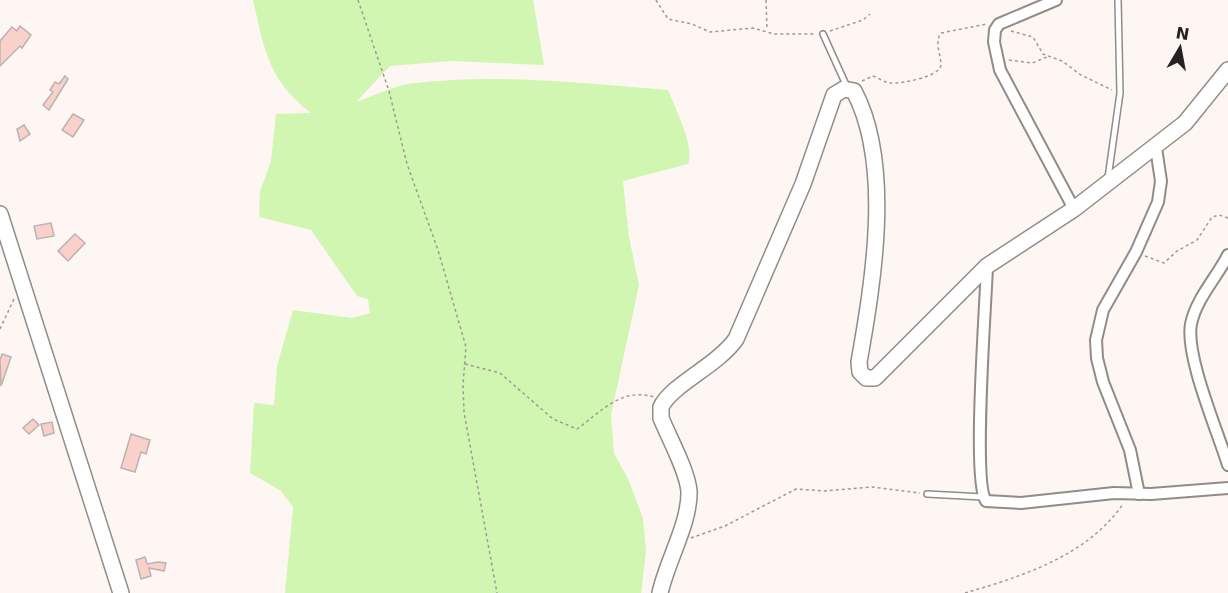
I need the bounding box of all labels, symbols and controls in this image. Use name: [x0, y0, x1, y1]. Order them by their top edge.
north arrow: [1150, 18, 1210, 78]
text: N: [1174, 23, 1191, 44]

